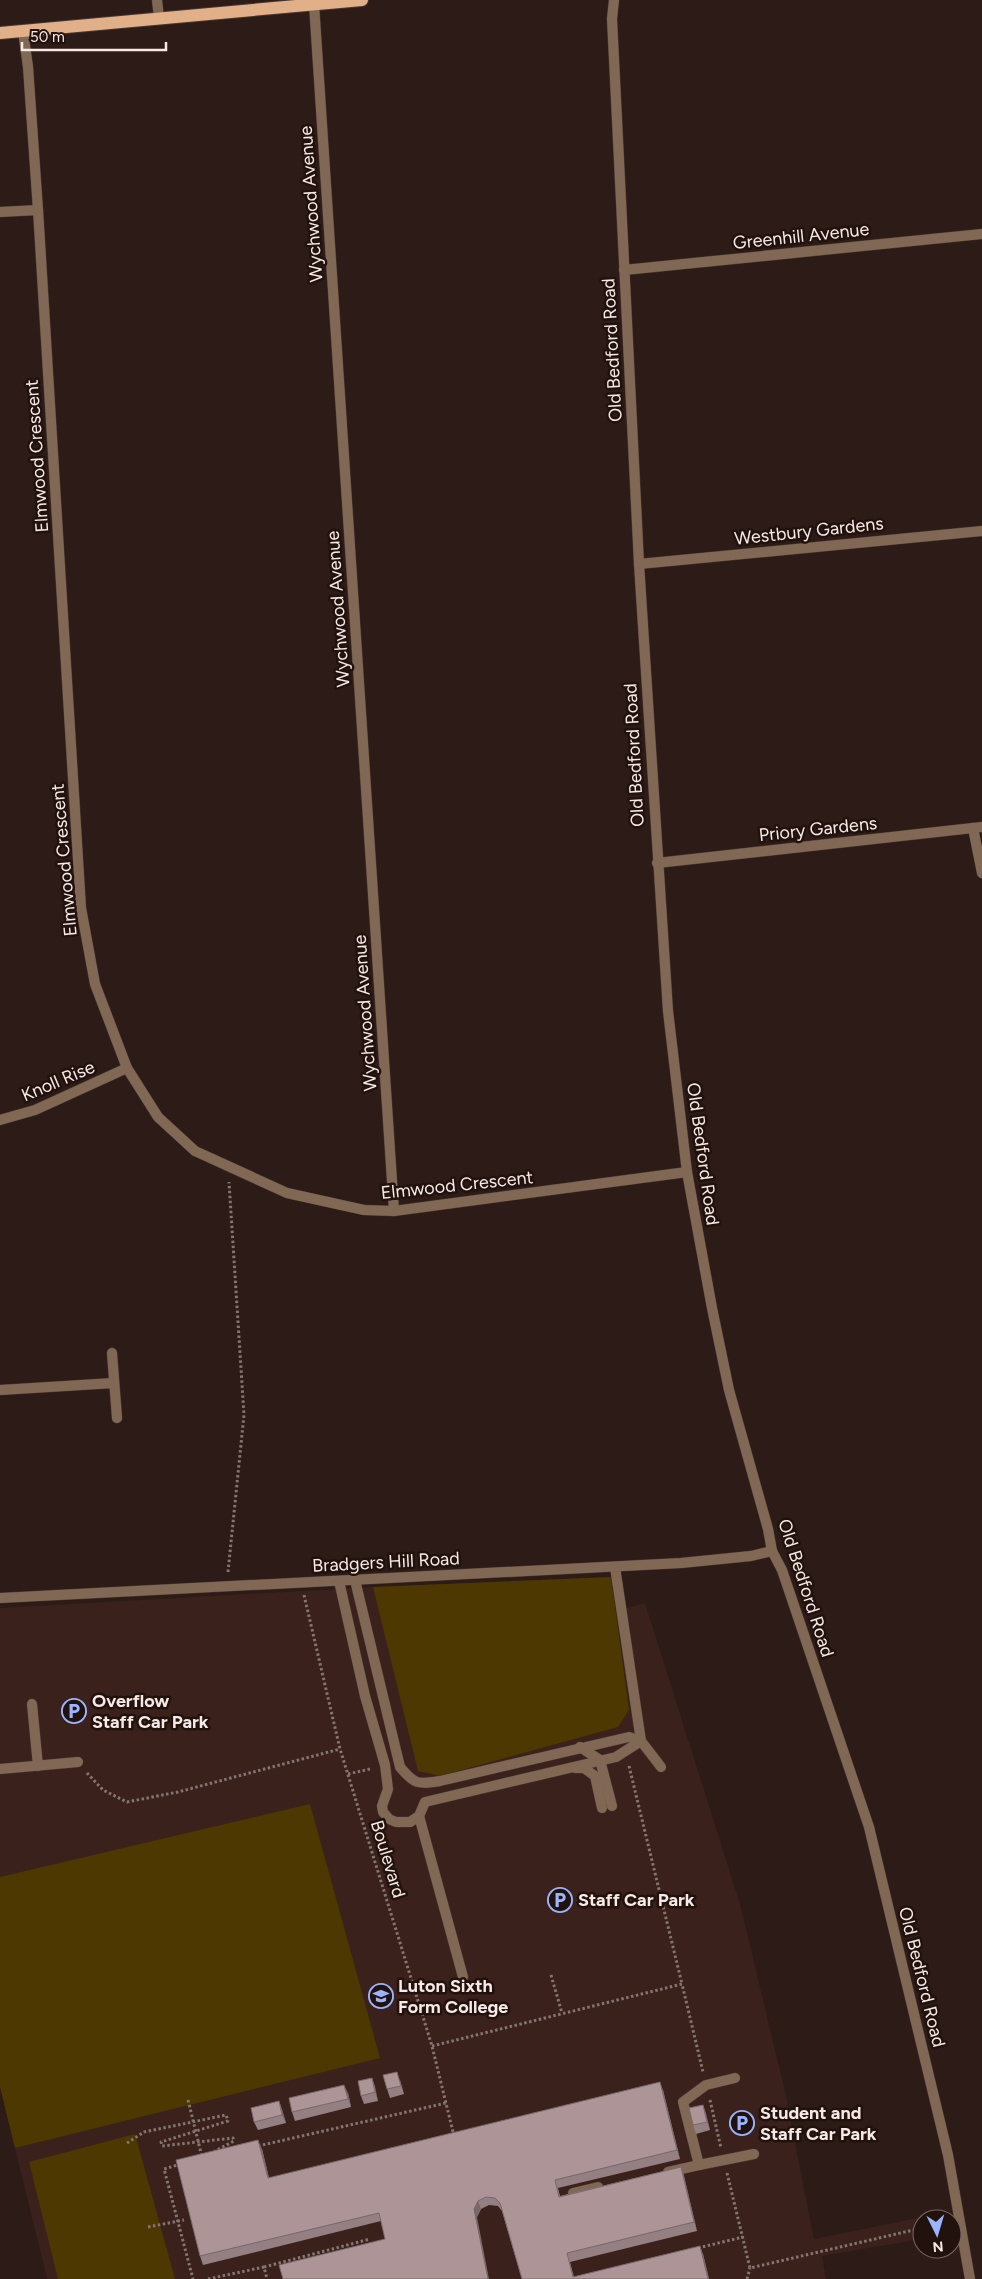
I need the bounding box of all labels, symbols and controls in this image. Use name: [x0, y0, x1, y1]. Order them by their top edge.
scale bar: [22, 20, 166, 52]
text: 50 m: [30, 28, 65, 46]
street label: Wychwood Avenue: [295, 125, 327, 283]
street label: Greenhill Avenue: [732, 218, 870, 254]
street label: Old Bedford Road: [597, 278, 627, 422]
street label: Elmwood Crescent: [21, 379, 53, 533]
street label: Westbury Gardens: [733, 512, 885, 550]
street label: Wychwood Avenue: [322, 530, 354, 688]
street label: Old Bedford Road: [619, 683, 649, 827]
street label: Elmwood Crescent: [46, 783, 82, 937]
street label: Priory Gardens: [758, 812, 878, 846]
street label: Wychwood Avenue: [349, 934, 381, 1092]
street label: Knoll Rise: [18, 1056, 98, 1106]
street label: Old Bedford Road: [682, 1081, 724, 1227]
street label: Elmwood Crescent: [380, 1166, 535, 1204]
street label: Old Bedford Road: [773, 1516, 839, 1660]
street label: Bradgers Hill Road: [312, 1547, 460, 1577]
place label: Overflow Staff Car Park: [92, 1690, 209, 1733]
parking icon: Overflow Staff Car Park: [61, 1698, 87, 1724]
street label: Boulevard: [366, 1818, 410, 1900]
parking icon: Staff Car Park: [547, 1887, 573, 1913]
place label: Staff Car Park: [578, 1889, 695, 1911]
street label: Old Bedford Road: [894, 1905, 950, 2049]
place label: Luton Sixth Form College: [398, 1975, 508, 2018]
school or university icon: Luton Sixth Form College: [368, 1983, 394, 2009]
place label: Student and Staff Car Park: [760, 2102, 877, 2145]
parking icon: Student and Staff Car Park: [729, 2110, 755, 2136]
north arrow: [912, 2209, 962, 2259]
text: N: [932, 2238, 944, 2255]

